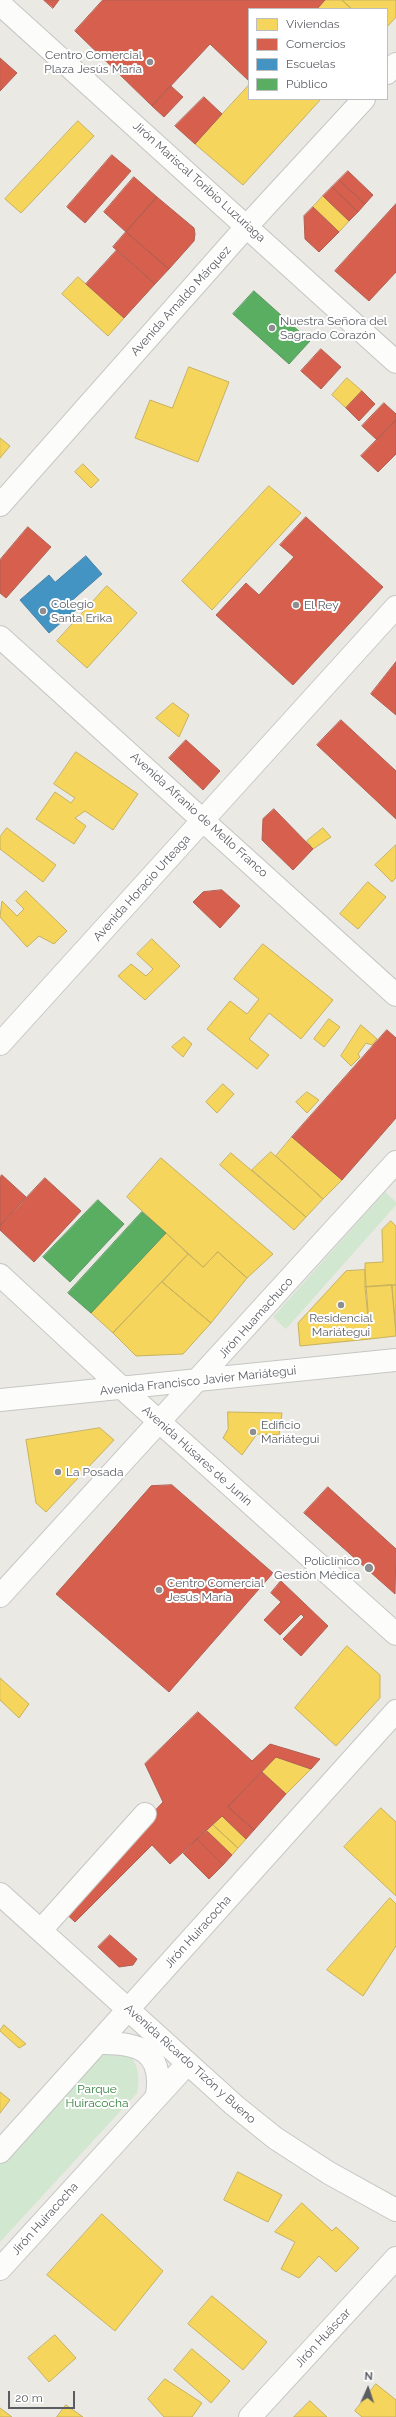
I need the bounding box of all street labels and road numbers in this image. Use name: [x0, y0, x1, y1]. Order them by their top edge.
street label: Jirón Mariscal Toribio Luzuriaga: [130, 119, 268, 245]
street label: Avenida Arnaldo Márquez: [128, 243, 234, 359]
street label: Avenida Afranio de Mello Franco: [127, 749, 271, 881]
street label: Avenida Horacio Urteaga: [90, 832, 194, 944]
street label: Jirón Huamachuco: [216, 1275, 296, 1361]
street label: Avenida Francisco Javier Mariátegui: [99, 1364, 297, 1398]
street label: Avenida Húsares de Junín: [139, 1403, 255, 1509]
street label: Jirón Huiracocha: [162, 1893, 234, 1971]
street label: Avenida Ricardo Tizón y Bueno: [121, 2001, 259, 2127]
street label: Jirón Huiracocha: [9, 2180, 81, 2258]
street label: Jirón Huáscar: [292, 2306, 354, 2370]

